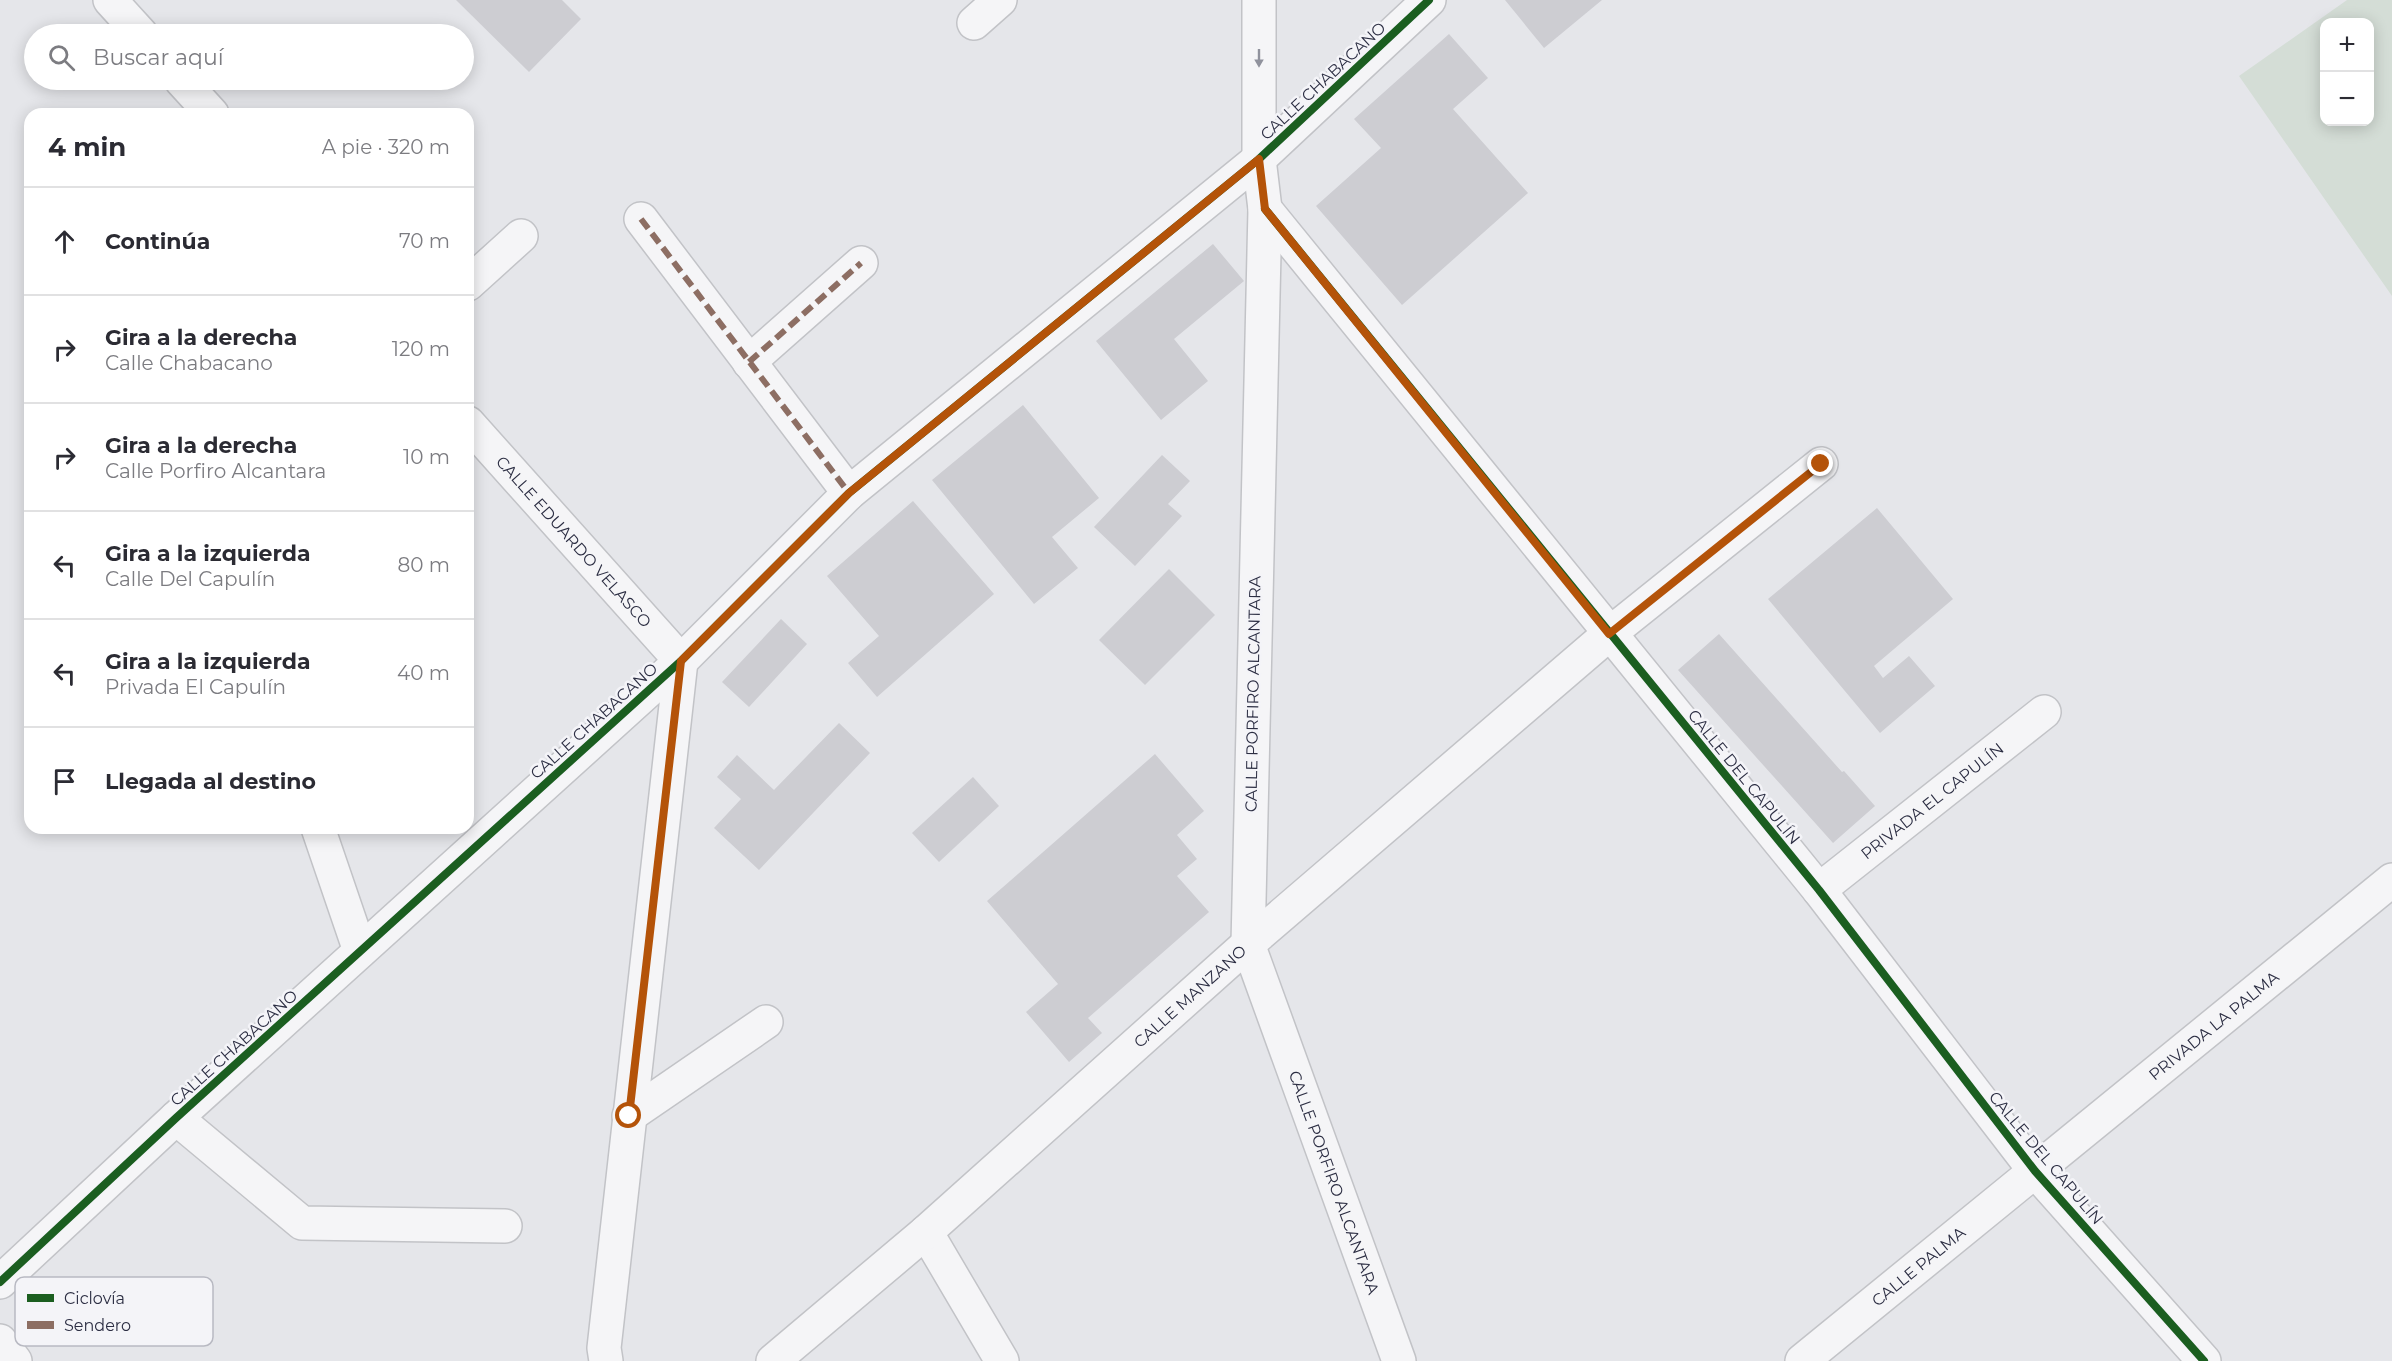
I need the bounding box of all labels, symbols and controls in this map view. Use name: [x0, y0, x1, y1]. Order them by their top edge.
street label: CALLE CHABACANO: [1256, 18, 1390, 144]
map controls: [2320, 18, 2374, 126]
button: +: [2320, 18, 2374, 72]
search box: [24, 24, 474, 90]
icon: search: [45, 41, 78, 74]
text: Buscar aquí: [93, 44, 224, 71]
one-way arrow: [1254, 49, 1264, 68]
button: −: [2320, 72, 2374, 126]
text: 4 min: [48, 131, 126, 163]
text: A pie · 320 m: [322, 135, 450, 159]
icon: ahead: [48, 225, 81, 258]
text: Continúa: [105, 228, 210, 255]
text: 70 m: [399, 229, 450, 253]
text: Gira a la derecha: [105, 324, 297, 351]
icon: right: [48, 333, 81, 366]
text: 120 m: [392, 337, 450, 361]
text: Calle Chabacano: [105, 351, 273, 375]
text: Gira a la derecha: [105, 432, 297, 459]
icon: right: [48, 441, 81, 474]
text: 10 m: [403, 445, 450, 469]
route end: [1807, 450, 1833, 476]
street label: CALLE EDUARDO VELASCO: [492, 452, 656, 631]
text: Calle Porfiro Alcantara: [105, 459, 326, 483]
text: Gira a la izquierda: [105, 540, 311, 567]
icon: left: [48, 549, 81, 582]
text: 80 m: [398, 553, 450, 577]
text: Calle Del Capulín: [105, 567, 275, 591]
street label: CALLE PORFIRO ALCANTARA: [1241, 575, 1265, 812]
text: Gira a la izquierda: [105, 648, 311, 675]
icon: left: [48, 657, 81, 690]
street label: CALLE CHABACANO: [527, 659, 661, 783]
text: 40 m: [397, 661, 450, 685]
text: Privada El Capulín: [105, 675, 286, 699]
street label: CALLE DEL CAPULÍN: [1684, 706, 1804, 848]
street label: PRIVADA EL CAPULÍN: [1857, 738, 2007, 863]
icon: arrive: [48, 765, 81, 798]
text: Llegada al destino: [105, 768, 316, 795]
street label: CALLE MANZANO: [1130, 941, 1250, 1051]
street label: PRIVADA LA PALMA: [2145, 967, 2283, 1084]
street label: CALLE CHABACANO: [167, 986, 301, 1110]
street label: CALLE PORFIRO ALCANTARA: [1285, 1068, 1384, 1297]
street label: CALLE DEL CAPULÍN: [1985, 1088, 2107, 1228]
route start: [615, 1102, 641, 1128]
street label: CALLE PALMA: [1868, 1222, 1969, 1310]
legend: [15, 1277, 213, 1346]
text: Ciclovía: [64, 1289, 125, 1308]
text: Sendero: [64, 1316, 131, 1335]

